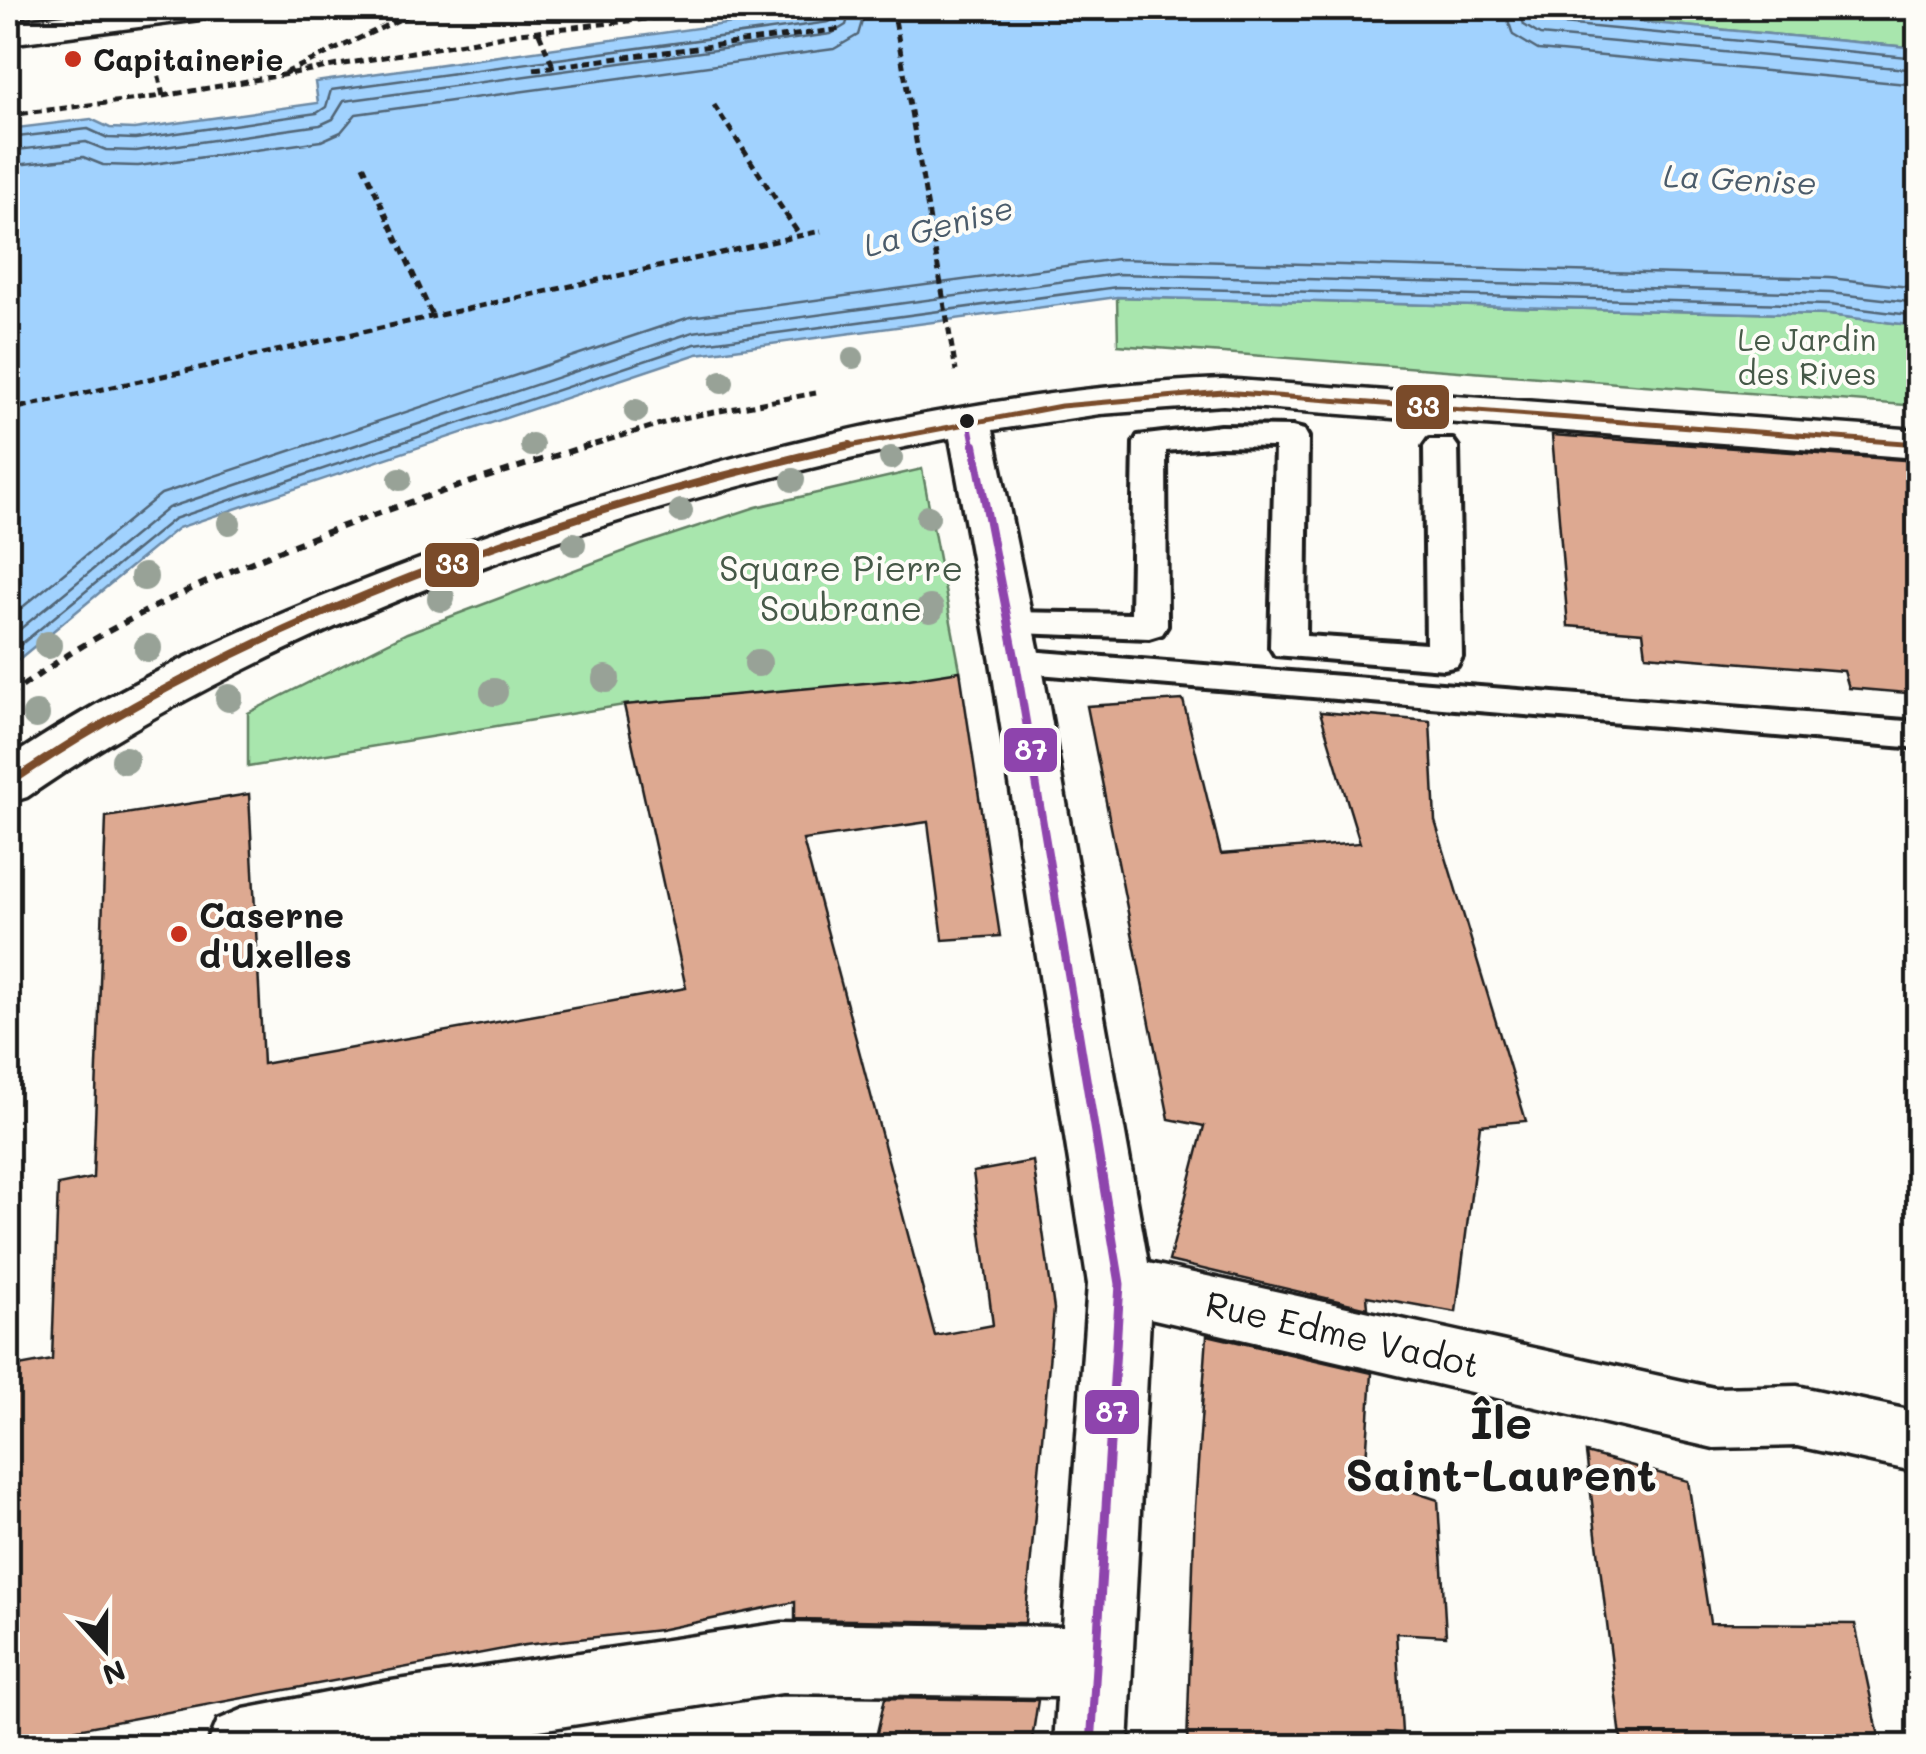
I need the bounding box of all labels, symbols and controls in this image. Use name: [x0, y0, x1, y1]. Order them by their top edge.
place label: Capitainerie: [93, 39, 283, 79]
marker: Capitainerie: [62, 48, 84, 70]
water label: La Genise: [1662, 153, 1818, 203]
water label: La Genise: [858, 185, 1018, 265]
park label: Le Jardin des Rives: [1737, 319, 1877, 393]
line badge: 33: [1394, 383, 1451, 431]
text: 33: [1406, 388, 1440, 424]
unlabelled marker: [957, 411, 977, 431]
line badge: 33: [423, 541, 481, 589]
park label: Square Pierre Soubrane: [719, 544, 963, 630]
text: 33: [435, 545, 469, 581]
line badge: 87: [1002, 726, 1059, 774]
text: 87: [1015, 731, 1047, 767]
place label: Caserne d'Uxelles: [199, 891, 352, 977]
marker: Caserne d'Uxelles: [168, 923, 190, 945]
street label: Rue Edme Vadot: [1201, 1279, 1485, 1387]
line badge: 87: [1083, 1388, 1141, 1436]
district label: Île Saint-Laurent: [1345, 1392, 1657, 1502]
text: 87: [1096, 1393, 1128, 1429]
north arrow: [55, 1599, 155, 1699]
text: N: [98, 1653, 131, 1694]

